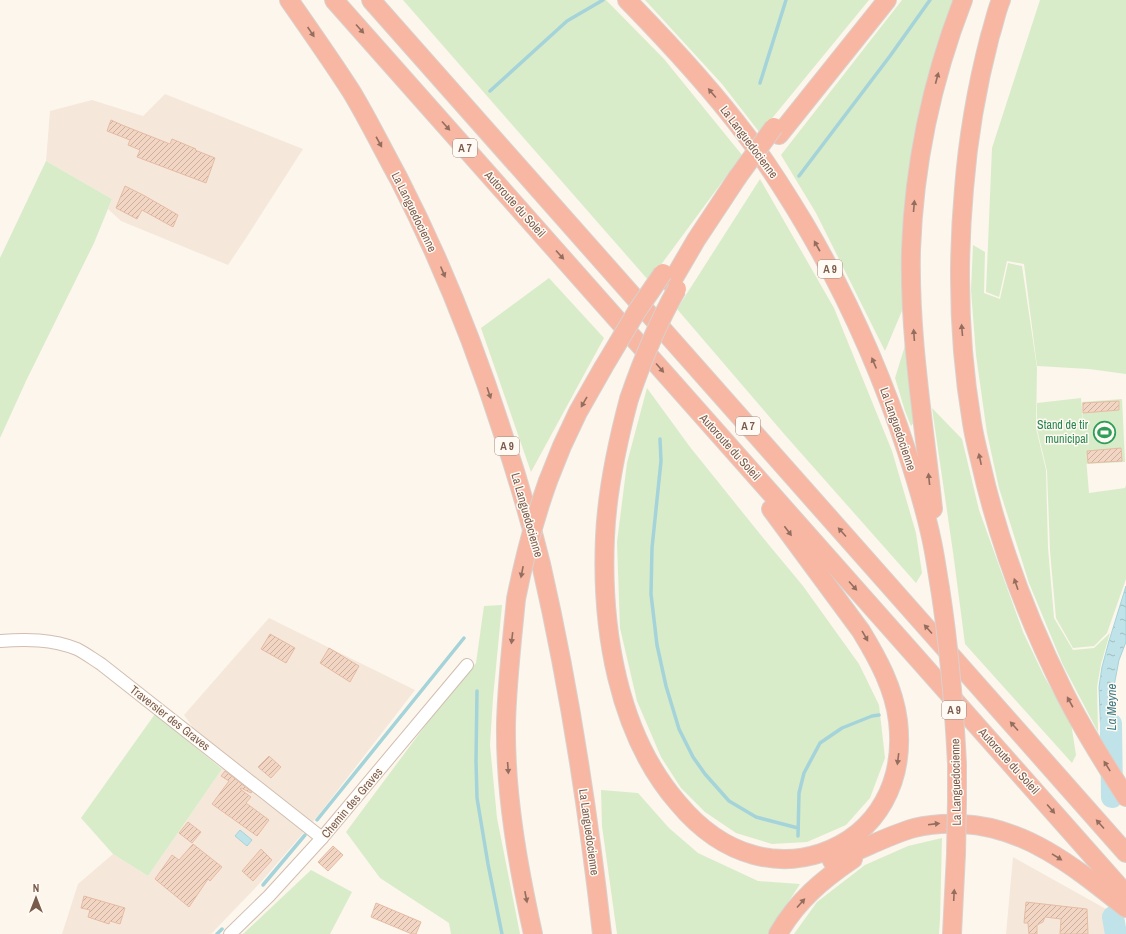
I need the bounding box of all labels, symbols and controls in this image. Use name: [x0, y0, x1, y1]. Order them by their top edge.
one-way arrow: [355, 24, 364, 34]
one-way arrow: [307, 27, 315, 37]
one-way arrow: [934, 72, 940, 84]
one-way arrow: [707, 88, 716, 99]
street label: La Languedocienne: [716, 102, 782, 182]
one-way arrow: [441, 121, 450, 132]
one-way arrow: [376, 137, 383, 148]
road number: A 7: [453, 139, 477, 157]
street label: Autoroute du Soleil: [480, 167, 549, 240]
street label: La Languedocienne: [388, 169, 440, 255]
one-way arrow: [911, 200, 917, 212]
one-way arrow: [814, 240, 820, 252]
one-way arrow: [555, 250, 565, 260]
road number: A 9: [818, 260, 842, 278]
one-way arrow: [440, 266, 446, 278]
one-way arrow: [958, 324, 965, 336]
one-way arrow: [911, 329, 918, 341]
one-way arrow: [871, 357, 877, 368]
one-way arrow: [655, 363, 665, 373]
street label: La Languedocienne: [876, 385, 920, 473]
one-way arrow: [487, 387, 493, 399]
one-way arrow: [581, 396, 588, 408]
street label: Autoroute du Soleil: [695, 410, 764, 483]
road number: A 7: [736, 417, 760, 435]
place label: Stand de tir municipal: [1037, 417, 1089, 447]
sports icon: Stand de tir municipal: [1091, 419, 1117, 445]
road number: A 9: [495, 437, 519, 455]
one-way arrow: [976, 453, 982, 465]
street label: La Languedocienne: [507, 471, 547, 559]
one-way arrow: [926, 473, 933, 485]
one-way arrow: [783, 526, 792, 537]
one-way arrow: [837, 527, 846, 537]
one-way arrow: [518, 566, 524, 578]
one-way arrow: [1013, 577, 1019, 589]
one-way arrow: [849, 581, 858, 591]
one-way arrow: [923, 624, 932, 634]
one-way arrow: [861, 630, 868, 642]
one-way arrow: [509, 632, 515, 644]
street label: Traversier des Graves: [127, 682, 213, 754]
water label: La Meyne: [1103, 684, 1120, 730]
one-way arrow: [1066, 696, 1073, 708]
road number: A 9: [942, 701, 966, 719]
one-way arrow: [1010, 722, 1019, 731]
street label: Autoroute du Soleil: [974, 724, 1043, 797]
street label: La Languedocienne: [947, 738, 965, 826]
one-way arrow: [895, 753, 901, 765]
one-way arrow: [1103, 760, 1110, 772]
one-way arrow: [504, 762, 511, 774]
street label: Chemin des Graves: [318, 764, 386, 842]
street label: La Languedocienne: [575, 788, 603, 876]
one-way arrow: [1047, 804, 1056, 814]
one-way arrow: [1096, 819, 1105, 829]
one-way arrow: [928, 821, 940, 828]
one-way arrow: [1051, 853, 1063, 860]
north arrow: [16, 878, 56, 918]
text: N: [33, 881, 39, 895]
one-way arrow: [951, 889, 958, 901]
one-way arrow: [523, 890, 529, 903]
one-way arrow: [796, 897, 805, 908]

